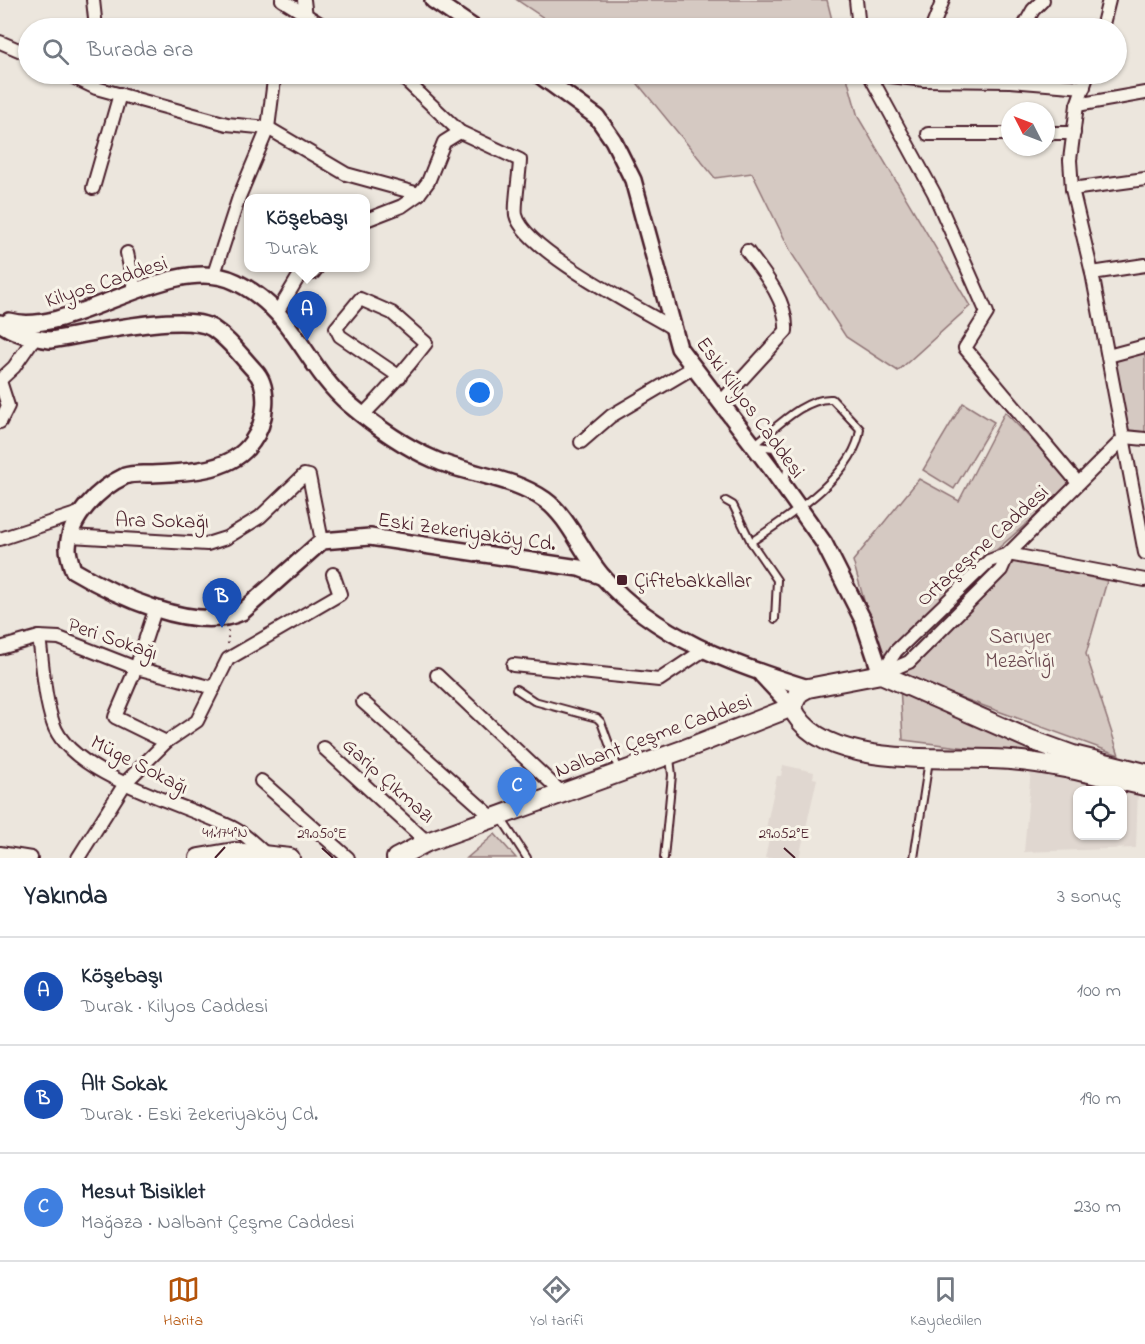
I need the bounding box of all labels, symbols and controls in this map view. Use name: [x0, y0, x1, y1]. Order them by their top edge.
search box: [18, 18, 1127, 84]
icon: search: [39, 35, 72, 68]
text: Burada ara: [87, 35, 193, 67]
north arrow: [1001, 102, 1055, 156]
popup: [244, 194, 370, 272]
text: Köşebaşı: [266, 203, 348, 235]
text: Durak: [266, 235, 318, 264]
street label: Kilyos Caddesi: [42, 249, 172, 319]
pin: A: [288, 292, 326, 341]
street label: Eski Kilyos Caddesi: [686, 331, 811, 486]
your location: [465, 378, 494, 407]
street label: Ortaçeşme Caddesi: [910, 479, 1056, 614]
street label: Ara Sokağı: [115, 506, 209, 540]
street label: Eski Zekeriyaköy Cd.: [375, 506, 558, 562]
place label: Çiftebakkallar: [634, 567, 752, 597]
marker: Çiftebakkallar: [615, 573, 629, 587]
pin: B: [202, 578, 242, 628]
street label: Peri Sokağı: [63, 611, 161, 671]
park label: Sarıyer Mezarlığı: [985, 623, 1055, 679]
street label: Nalbant Çeşme Caddesi: [551, 687, 756, 786]
street label: Müge Sokağı: [84, 728, 193, 805]
street label: Garip Çıkmazı: [334, 731, 441, 832]
pin: C: [498, 768, 536, 817]
map controls: [1073, 786, 1127, 840]
button: locate: [1073, 786, 1127, 840]
text: 41.174°N: [202, 822, 248, 844]
text: 29.050°E: [297, 823, 347, 845]
text: 29.052°E: [759, 823, 809, 845]
text: Yakında: [24, 878, 108, 916]
text: 3 sonuç: [1057, 883, 1121, 912]
text: Köşebaşı: [81, 961, 163, 993]
text: A: [37, 977, 50, 1006]
text: 100 m: [1077, 977, 1121, 1006]
text: Durak · Kilyos Caddesi: [81, 993, 268, 1022]
text: Alt Sokak: [81, 1069, 167, 1101]
text: B: [37, 1085, 50, 1114]
text: 190 m: [1079, 1085, 1121, 1114]
text: Durak · Eski Zekeriyaköy Cd.: [81, 1101, 318, 1130]
text: Mesut Bisiklet: [81, 1177, 205, 1209]
text: C: [38, 1193, 49, 1222]
text: 230 m: [1074, 1193, 1121, 1222]
text: Mağaza · Nalbant Çeşme Caddesi: [81, 1209, 354, 1238]
tab: Harita: [163, 1273, 203, 1333]
tab: Yol tarifi: [530, 1273, 583, 1333]
tab: Kaydedilen: [910, 1273, 982, 1333]

